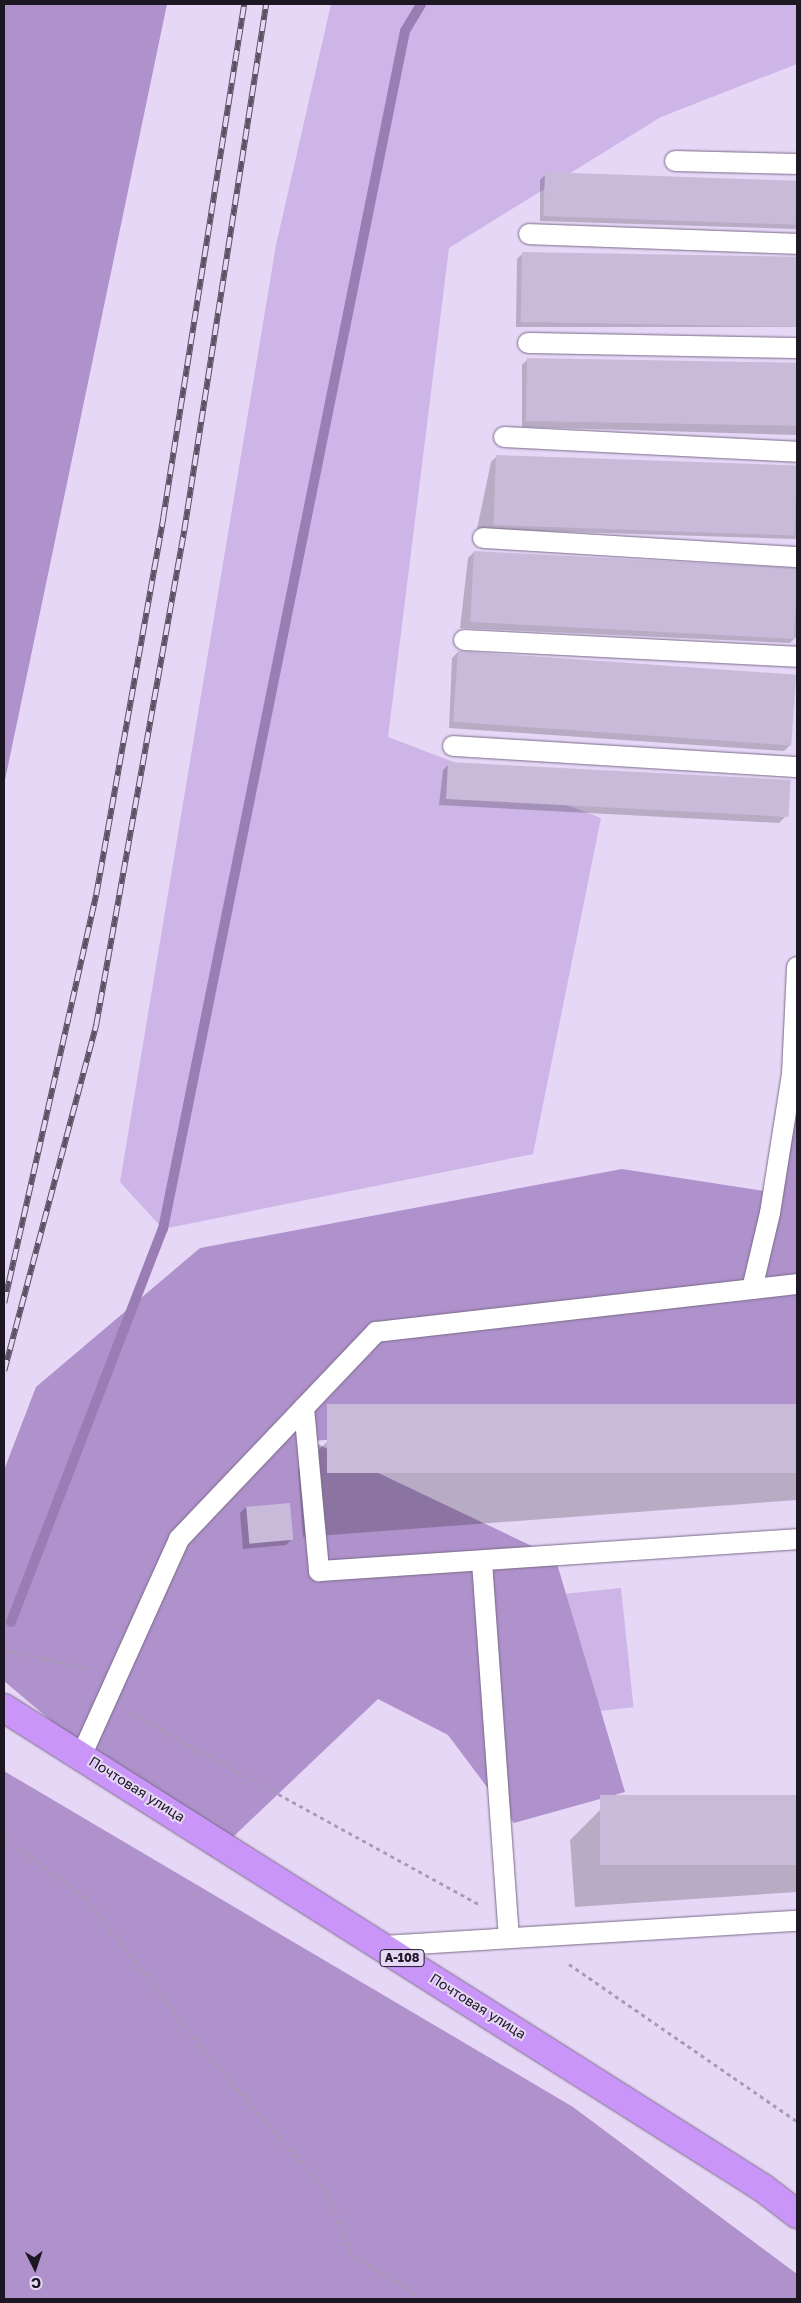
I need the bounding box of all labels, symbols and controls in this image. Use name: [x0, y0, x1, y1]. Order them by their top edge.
street label: Почтовая улица: [86, 1753, 188, 1825]
road number: А-108: [380, 1949, 424, 1968]
street label: Почтовая улица: [427, 1970, 529, 2042]
north arrow: [10, 2243, 60, 2293]
text: С: [31, 2275, 42, 2292]

